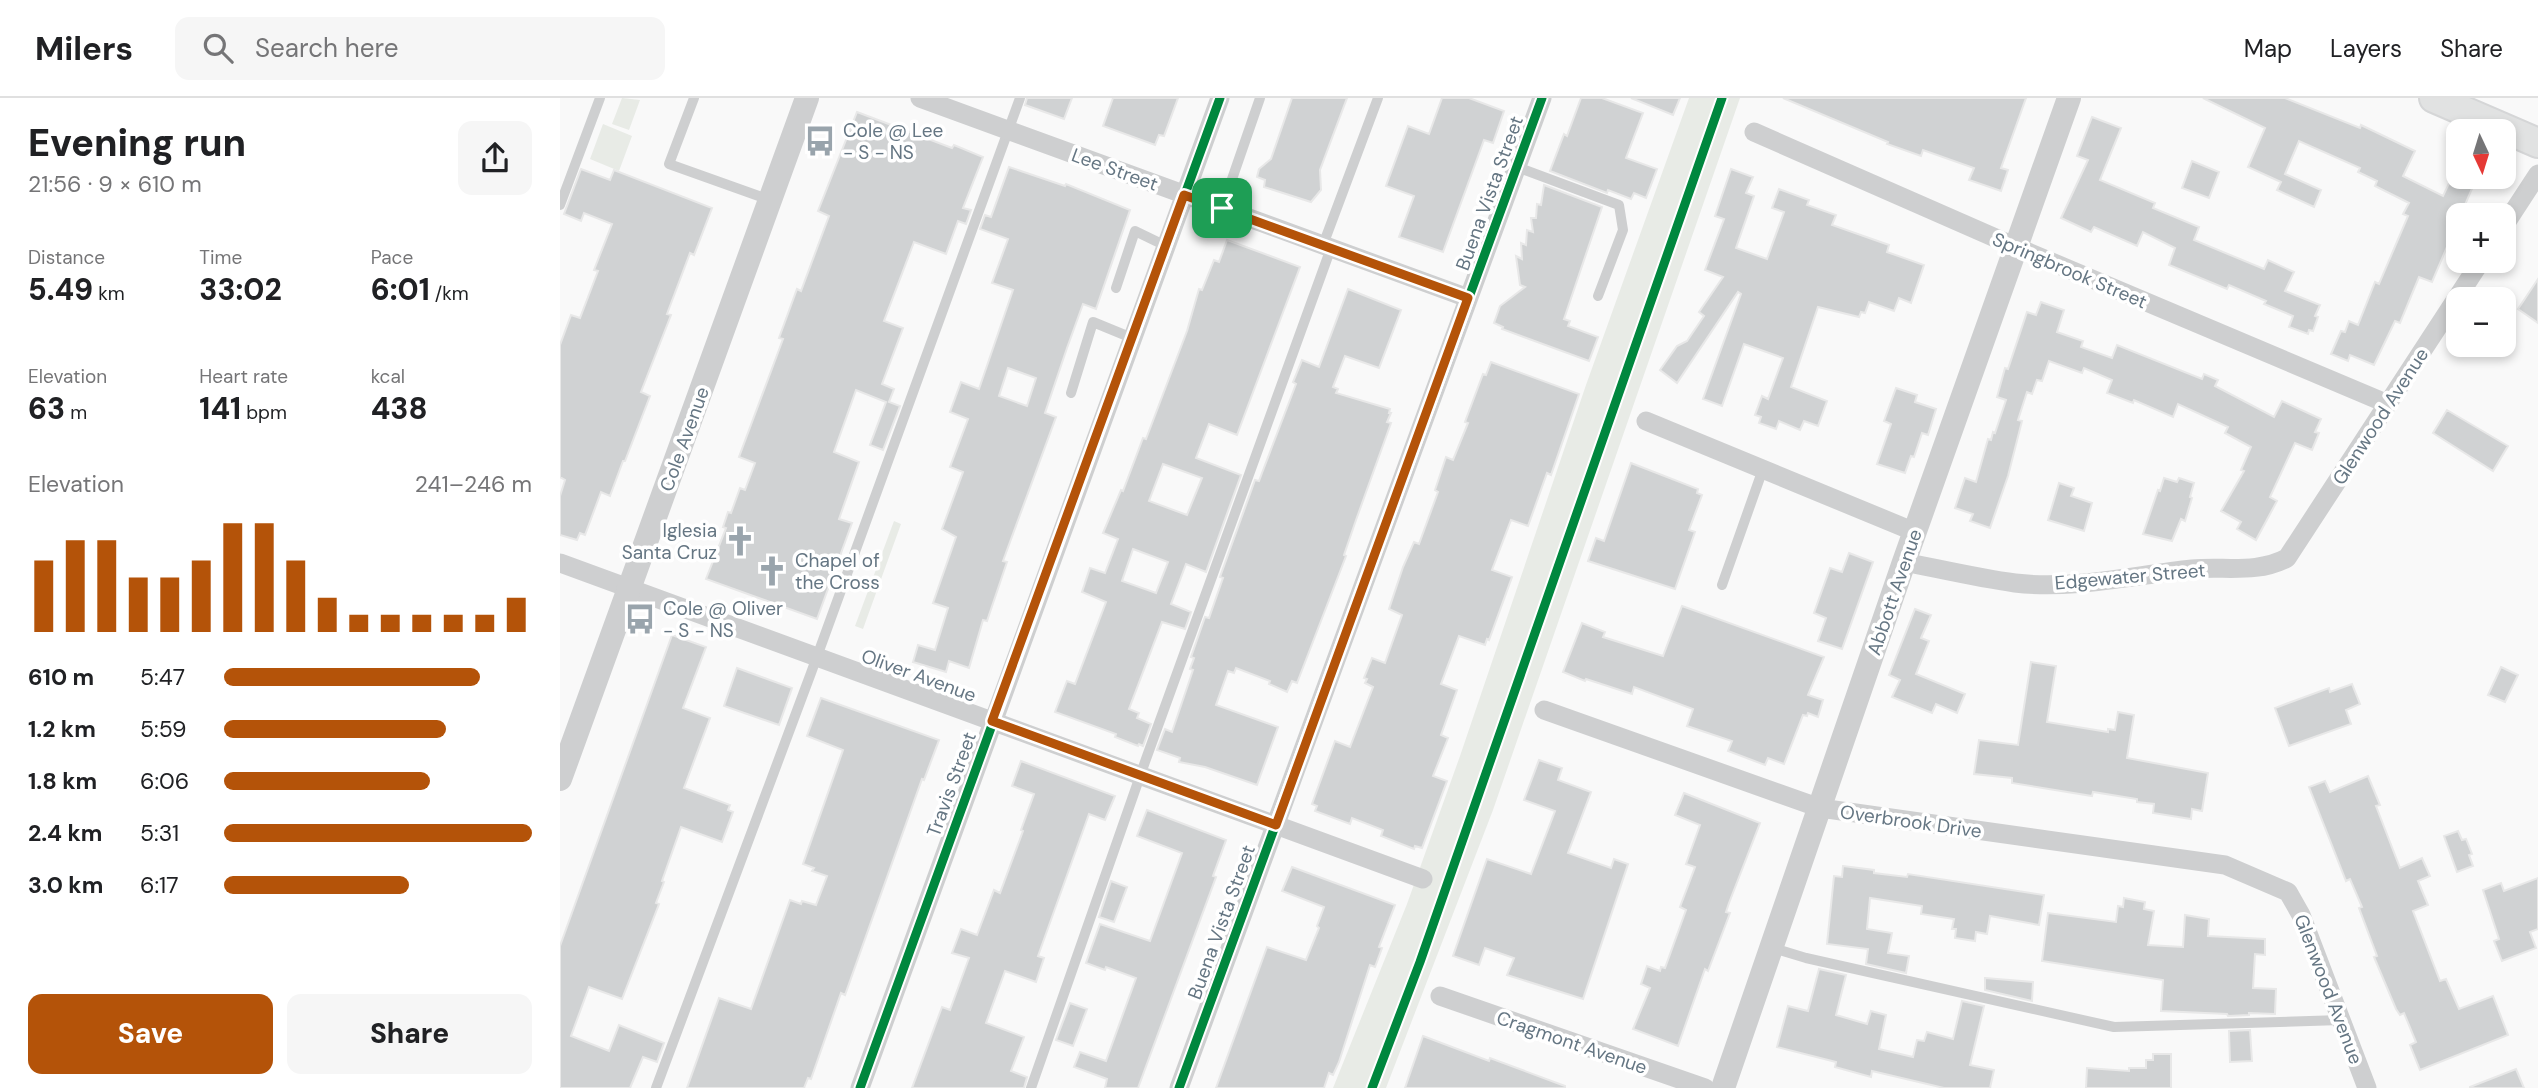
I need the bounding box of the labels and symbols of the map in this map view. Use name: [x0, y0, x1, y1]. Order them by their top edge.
street label: Buena Vista Street: [1450, 113, 1529, 274]
place label: Cole @ Lee - S - NS: [843, 118, 943, 165]
north arrow: [2446, 119, 2516, 189]
bus stop icon: Cole @ Lee - S - NS: [803, 124, 837, 158]
street label: Lee Street: [1068, 142, 1161, 197]
pin: [1192, 178, 1252, 238]
street label: Springbrook Street: [1989, 227, 2151, 314]
street label: Glenwood Avenue: [2327, 343, 2434, 490]
street label: Cole Avenue: [654, 383, 715, 495]
place label: Iglesia Santa Cruz: [622, 518, 717, 565]
church icon: Iglesia Santa Cruz: [723, 524, 757, 558]
street label: Abbott Avenue: [1861, 526, 1928, 659]
place label: Chapel of the Cross: [795, 548, 880, 595]
church icon: Chapel of the Cross: [755, 554, 789, 588]
street label: Edgewater Street: [2054, 557, 2207, 596]
place label: Cole @ Oliver - S - NS: [663, 596, 783, 643]
bus stop icon: Cole @ Oliver - S - NS: [623, 602, 657, 636]
street label: Oliver Avenue: [858, 643, 980, 708]
street label: Travis Street: [921, 728, 982, 840]
street label: Overbrook Drive: [1838, 799, 1983, 844]
street label: Buena Vista Street: [1182, 842, 1261, 1003]
street label: Glenwood Avenue: [2288, 911, 2369, 1068]
street label: Cragmont Avenue: [1493, 1005, 1650, 1080]

